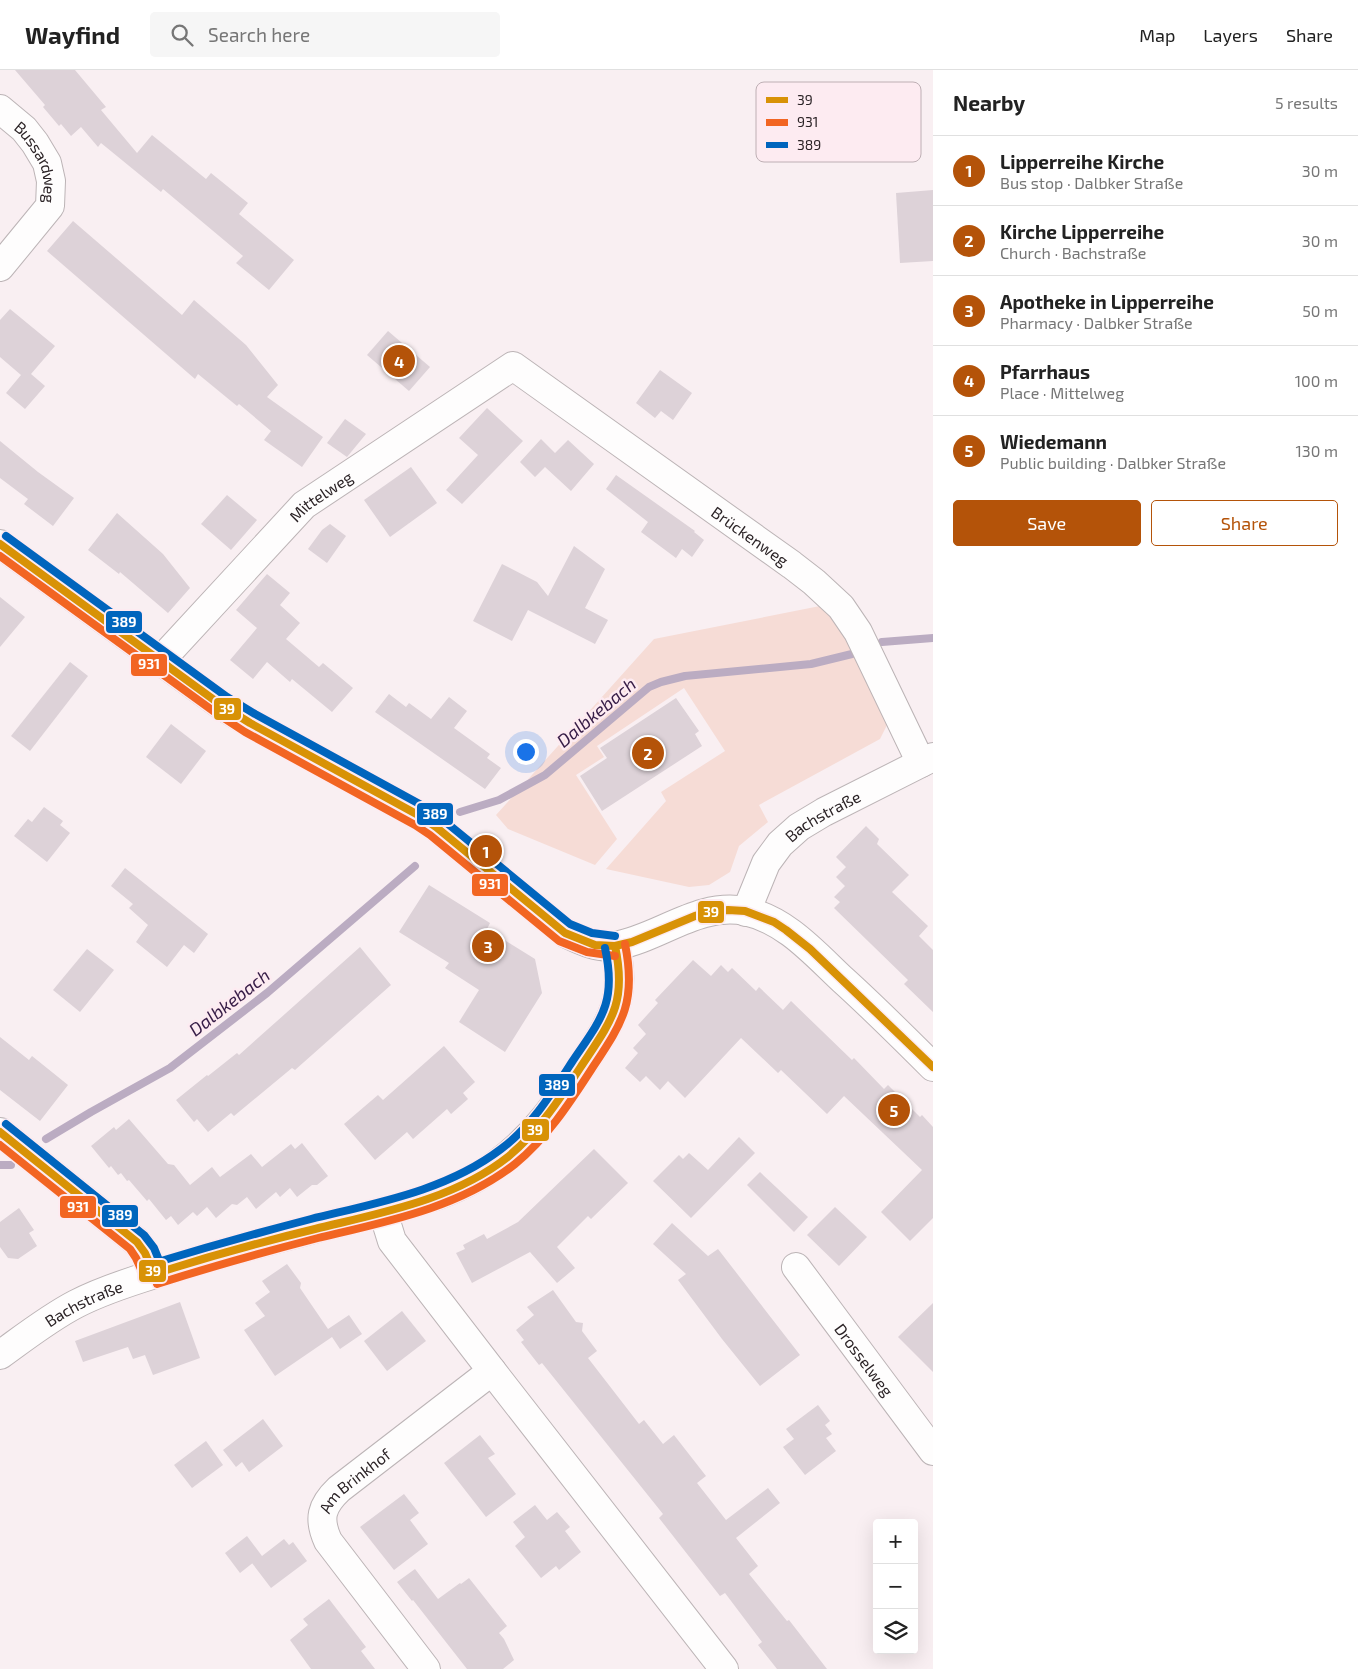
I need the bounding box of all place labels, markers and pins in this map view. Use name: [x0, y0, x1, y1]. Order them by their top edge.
pin: 4: [383, 342, 415, 380]
pin: 2: [632, 734, 664, 772]
pin: 1: [470, 832, 502, 870]
pin: 3: [472, 927, 504, 965]
pin: 5: [878, 1091, 910, 1129]

